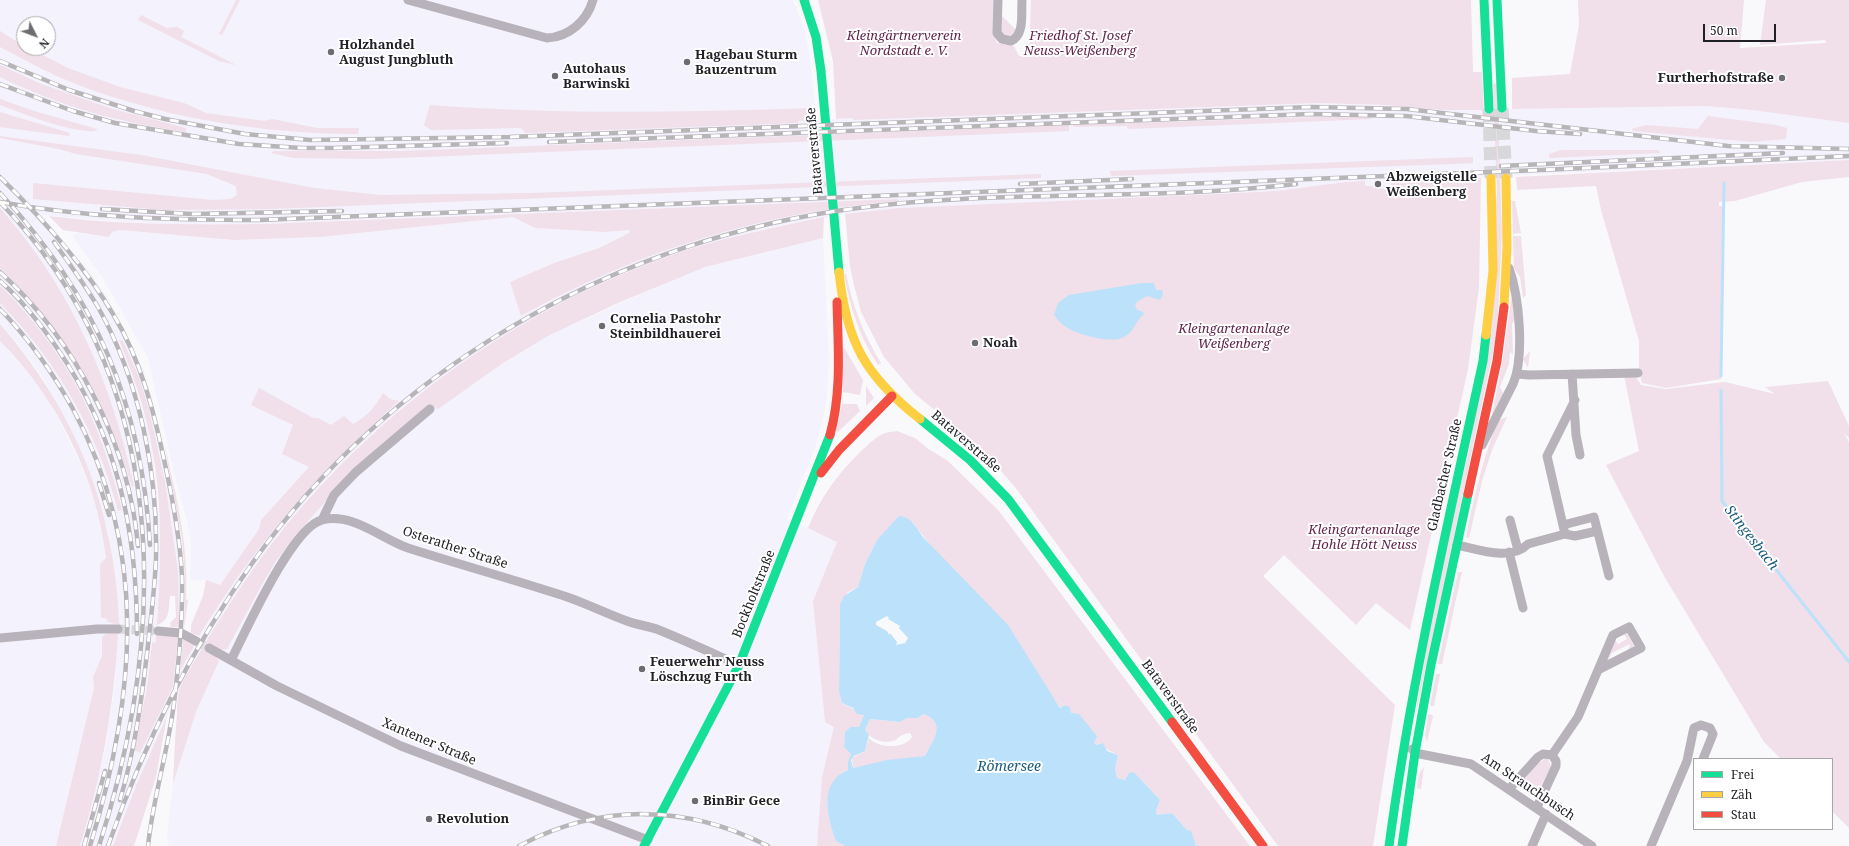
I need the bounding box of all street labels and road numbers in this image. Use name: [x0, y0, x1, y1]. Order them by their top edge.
street label: Bataverstraße: [803, 107, 827, 195]
street label: Bataverstraße: [928, 407, 1004, 477]
street label: Gladbacher Straße: [1424, 417, 1466, 533]
street label: Osterather Straße: [400, 524, 510, 572]
street label: Bockholtstraße: [729, 548, 779, 640]
street label: Bataverstraße: [1138, 657, 1202, 737]
street label: Xantener Straße: [380, 715, 478, 769]
street label: Am Strauchbusch: [1478, 750, 1578, 824]

